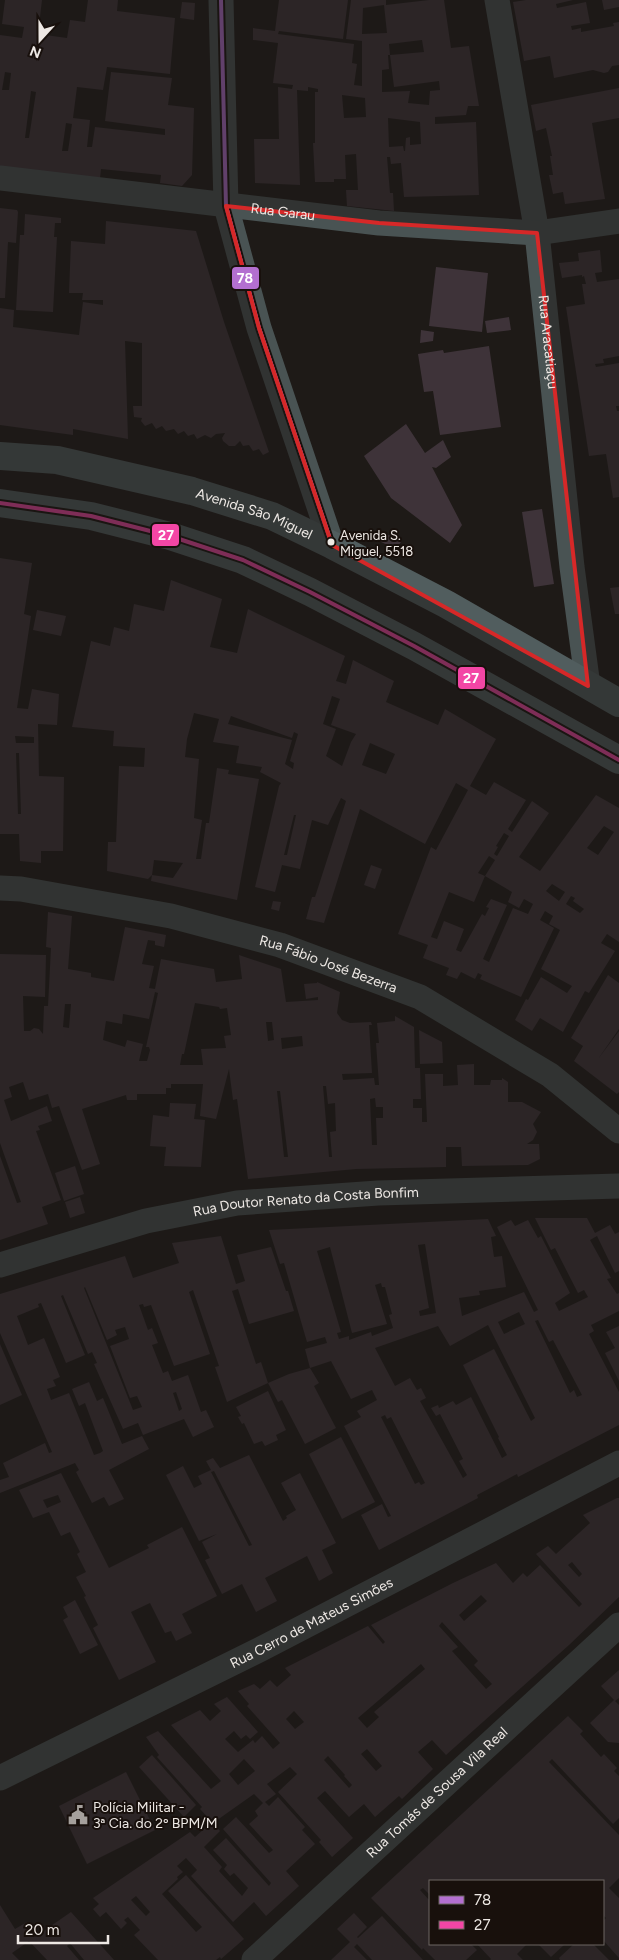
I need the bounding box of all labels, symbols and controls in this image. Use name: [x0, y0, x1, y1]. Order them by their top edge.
north arrow: [15, 15, 65, 65]
text: N: [27, 42, 44, 62]
street label: Rua Garau: [250, 199, 316, 224]
line badge: 78: [231, 266, 260, 290]
text: 78: [237, 270, 253, 287]
street label: Rua Aracatiaçu: [535, 294, 562, 390]
street label: Avenida São Miguel: [194, 484, 315, 543]
line badge: 27: [151, 523, 180, 547]
text: 27: [158, 527, 174, 544]
place label: Avenida S. Miguel, 5518: [340, 528, 413, 559]
marker: Avenida S. Miguel, 5518: [326, 537, 336, 547]
line badge: 27: [457, 666, 486, 690]
text: 27: [463, 670, 479, 687]
street label: Rua Fábio José Bezerra: [258, 931, 400, 996]
street label: Rua Doutor Renato da Costa Bonfim: [191, 1183, 419, 1220]
street label: Rua Cerro de Mateus Simões: [227, 1573, 396, 1672]
street label: Rua Tomás de Sousa Vila Real: [363, 1723, 511, 1861]
place label: Polícia Militar - 3ª Cia. do 2º BPM/M: [93, 1799, 218, 1832]
public building icon: Polícia Militar - 3ª Cia. do 2º BPM/M: [67, 1804, 89, 1826]
legend: [429, 1880, 604, 1945]
text: 78: [474, 1891, 491, 1909]
scale bar: [18, 1912, 108, 1944]
text: 27: [474, 1916, 490, 1934]
text: 20 m: [25, 1921, 59, 1939]

